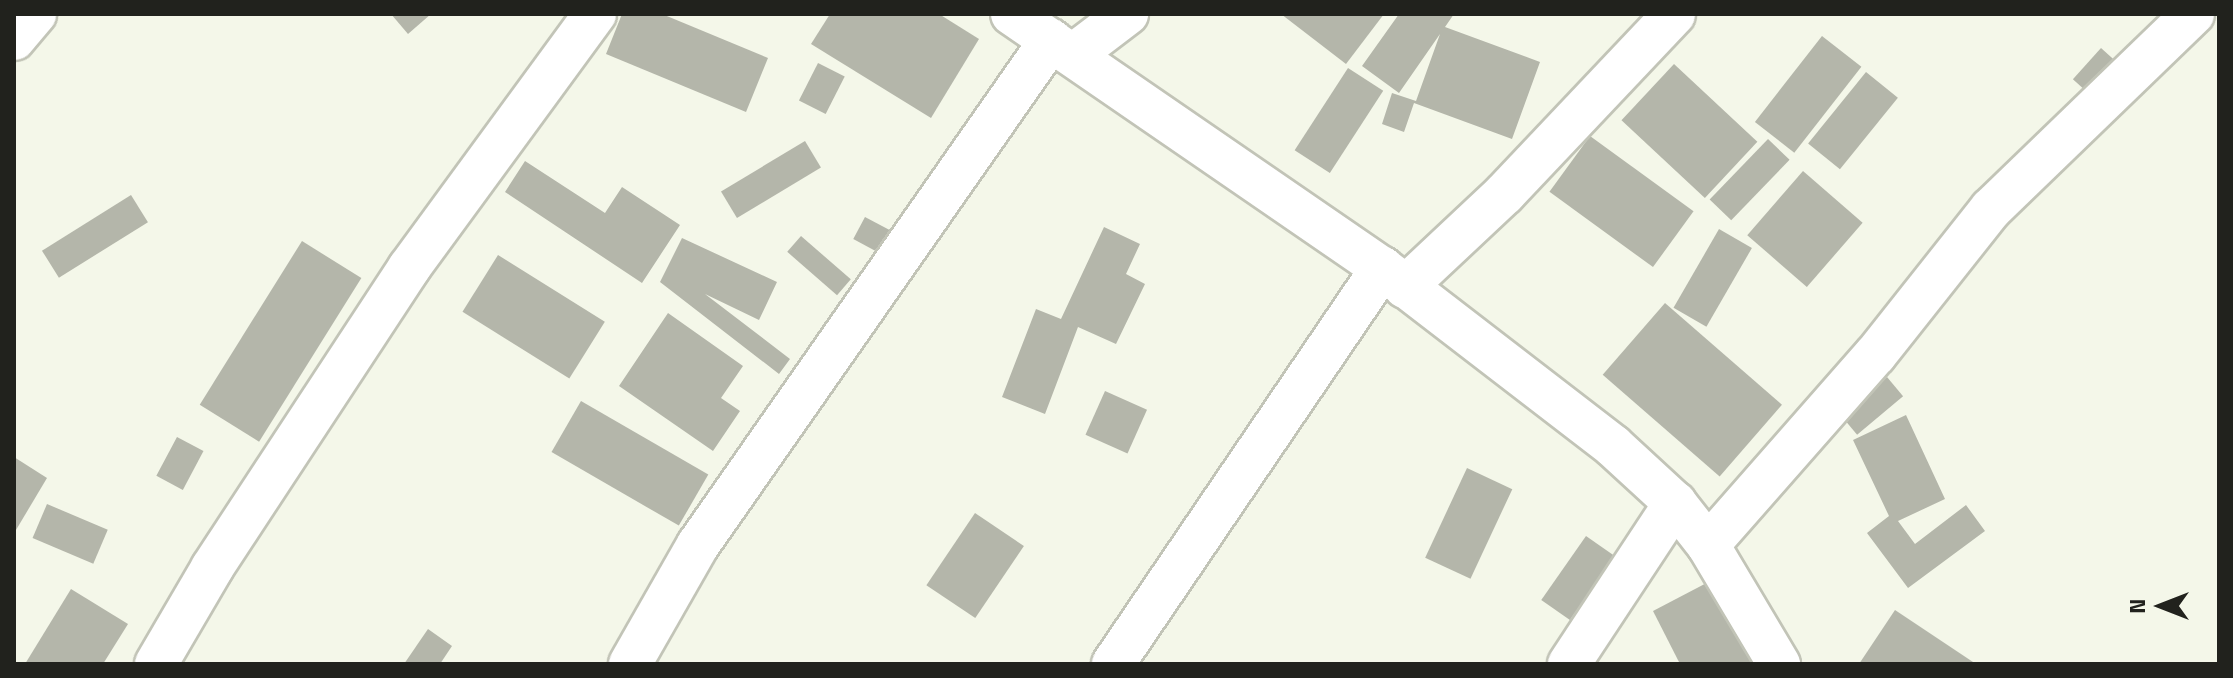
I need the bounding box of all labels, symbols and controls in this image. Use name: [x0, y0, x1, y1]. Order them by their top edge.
north arrow: [2121, 566, 2201, 646]
text: N: [2120, 598, 2154, 614]

